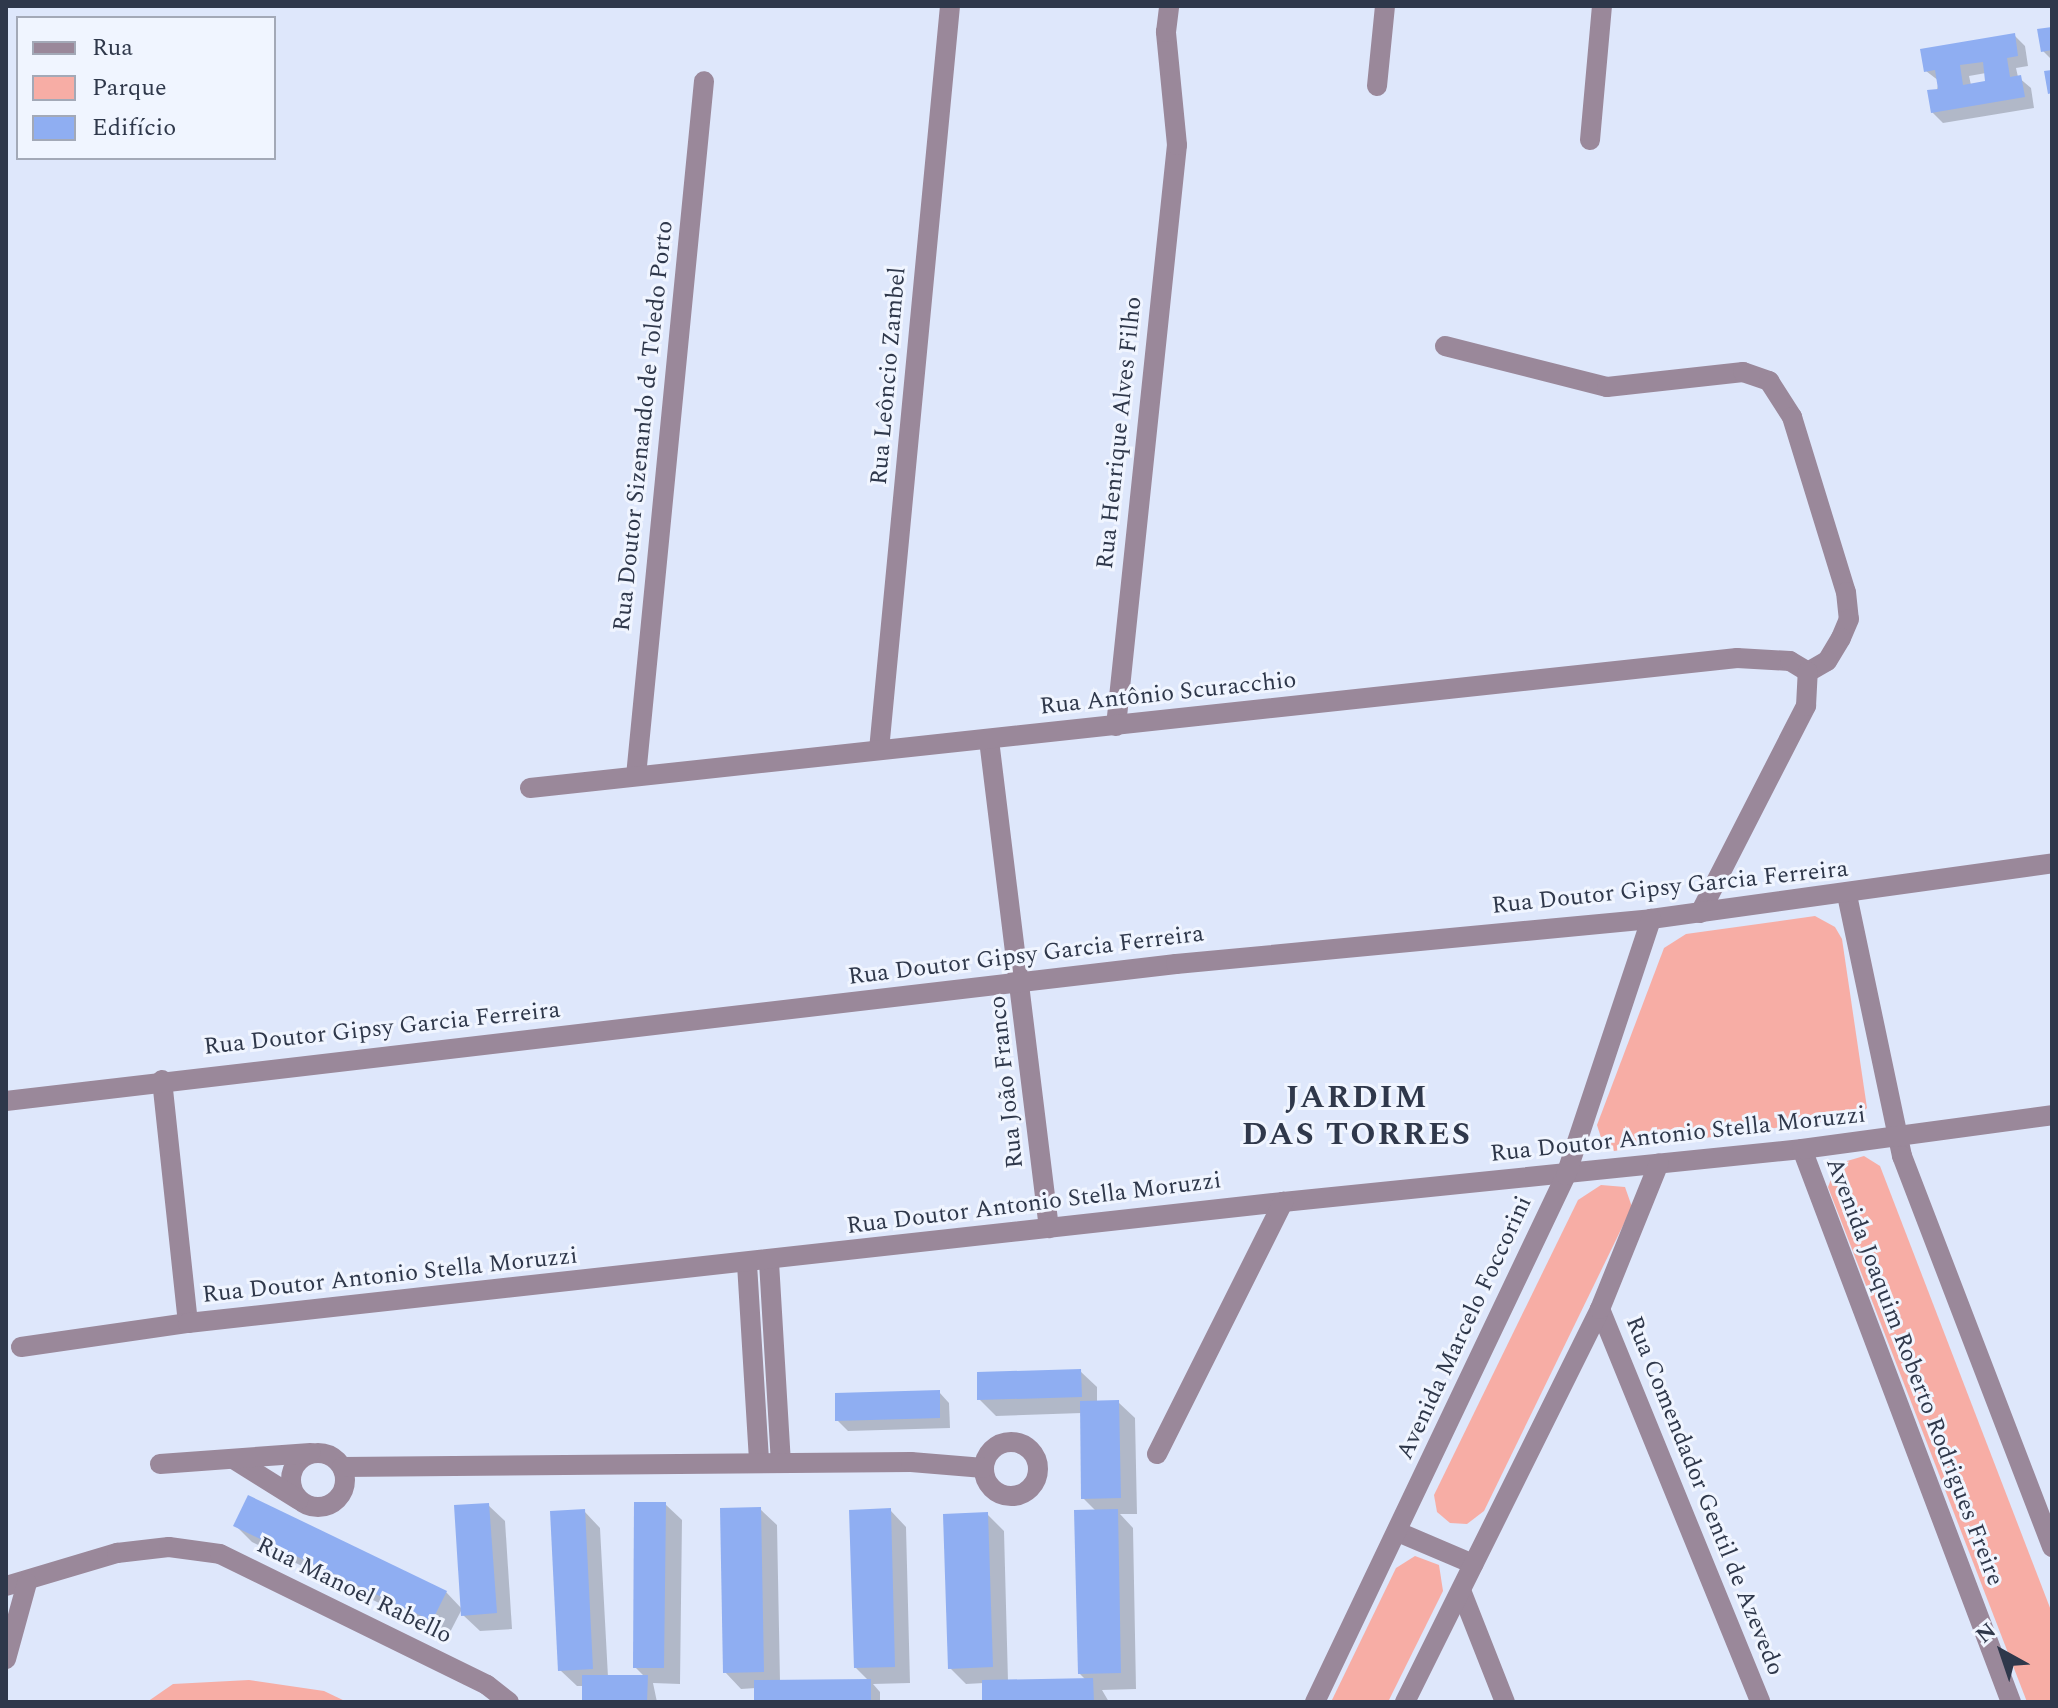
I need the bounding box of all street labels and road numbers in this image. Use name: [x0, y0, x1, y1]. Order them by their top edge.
street label: Rua Doutor Sizenando de Toledo Porto: [608, 219, 680, 633]
street label: Rua Leôncio Zambel: [865, 266, 913, 486]
street label: Rua Henrique Alves Filho: [1091, 295, 1149, 571]
street label: Rua Antônio Scuracchio: [1038, 666, 1298, 722]
street label: Rua Doutor Gipsy Garcia Ferreira: [1490, 855, 1850, 921]
street label: Rua Doutor Gipsy Garcia Ferreira: [846, 920, 1206, 992]
street label: Rua João Franco: [984, 994, 1030, 1170]
street label: Rua Doutor Gipsy Garcia Ferreira: [202, 996, 562, 1062]
street label: Rua Doutor Antonio Stella Moruzzi: [1489, 1101, 1867, 1169]
street label: Avenida Joaquim Roberto Rodrigues Freire: [1819, 1154, 2009, 1590]
street label: Rua Doutor Antonio Stella Moruzzi: [845, 1167, 1223, 1241]
street label: Avenida Marcelo Foccorini: [1391, 1192, 1539, 1464]
street label: Rua Doutor Antonio Stella Moruzzi: [201, 1242, 579, 1310]
street label: Rua Comendador Gentil de Azevedo: [1619, 1312, 1789, 1680]
street label: Rua Manoel Rabello: [252, 1531, 456, 1651]

